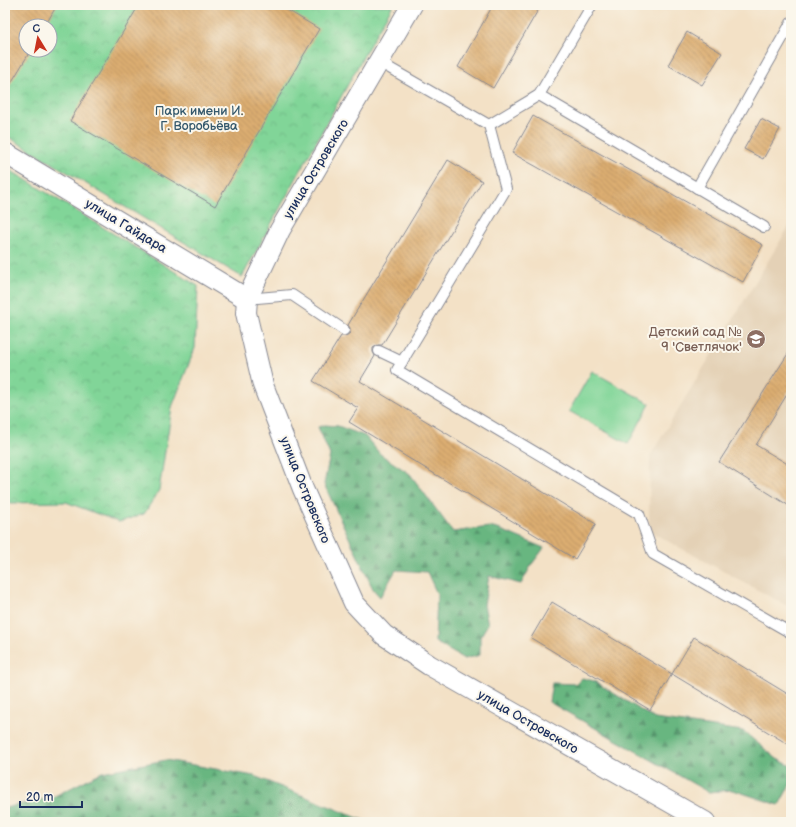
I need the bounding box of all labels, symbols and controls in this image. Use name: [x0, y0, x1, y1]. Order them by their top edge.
north arrow: [18, 18, 58, 58]
text: С: [31, 22, 42, 36]
park label: Парк имени И. Г. Воробьёва: [155, 103, 244, 134]
street label: улица Островского: [280, 116, 352, 222]
street label: улица Гайдара: [82, 195, 170, 257]
place label: Детский сад № 9 'Светлячок': [649, 324, 742, 355]
school or university icon: Детский сад № 9 'Светлячок': [745, 328, 767, 350]
street label: улица Островского: [276, 434, 334, 546]
street label: улица Островского: [475, 687, 581, 757]
scale bar: [20, 783, 82, 809]
text: 20 m: [26, 790, 53, 805]

